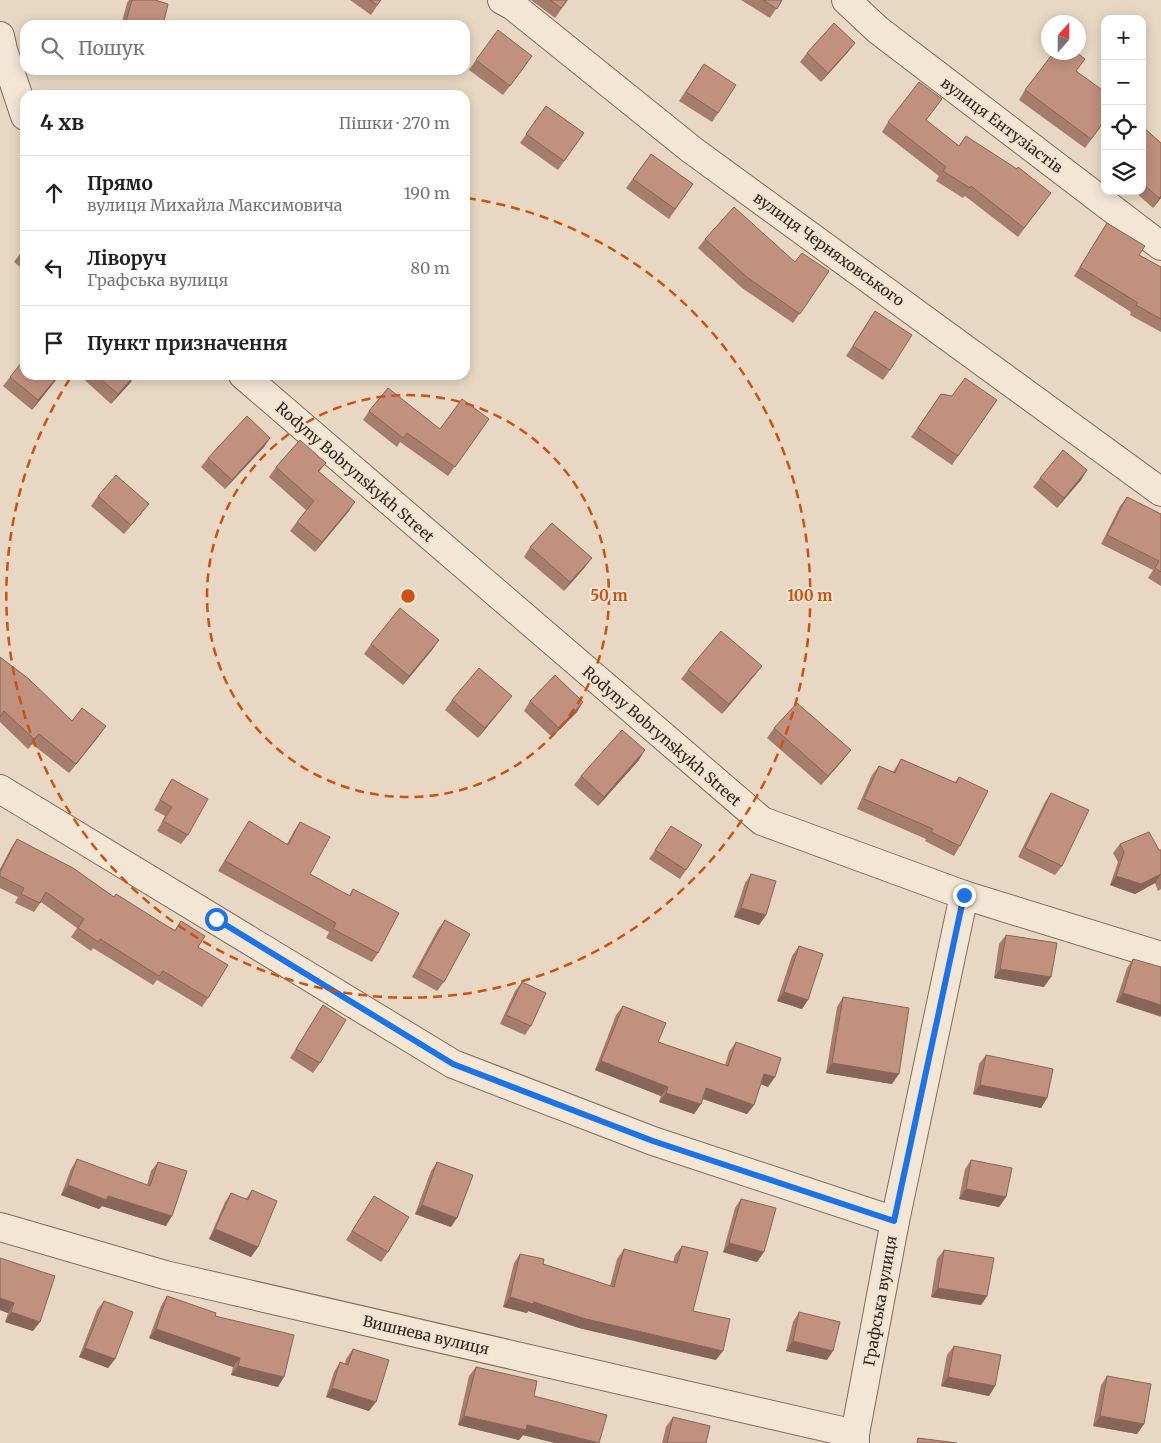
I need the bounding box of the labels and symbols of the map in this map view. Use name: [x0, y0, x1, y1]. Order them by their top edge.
north arrow: [1041, 15, 1086, 60]
street label: вулиця Ентузіастів: [937, 73, 1067, 177]
street label: вулиця Черняховського: [750, 188, 908, 310]
street label: Rodyny Bobrynskykh Street: [272, 398, 438, 546]
text: 50 m: [590, 586, 628, 605]
text: 100 m: [788, 586, 832, 605]
centre of rings: [399, 587, 417, 605]
street label: Rodyny Bobrynskykh Street: [579, 662, 745, 810]
route end: [953, 884, 976, 907]
route start: [205, 908, 228, 931]
street label: Графська вулиця: [859, 1234, 901, 1368]
street label: Вишнева вулиця: [361, 1311, 491, 1359]

